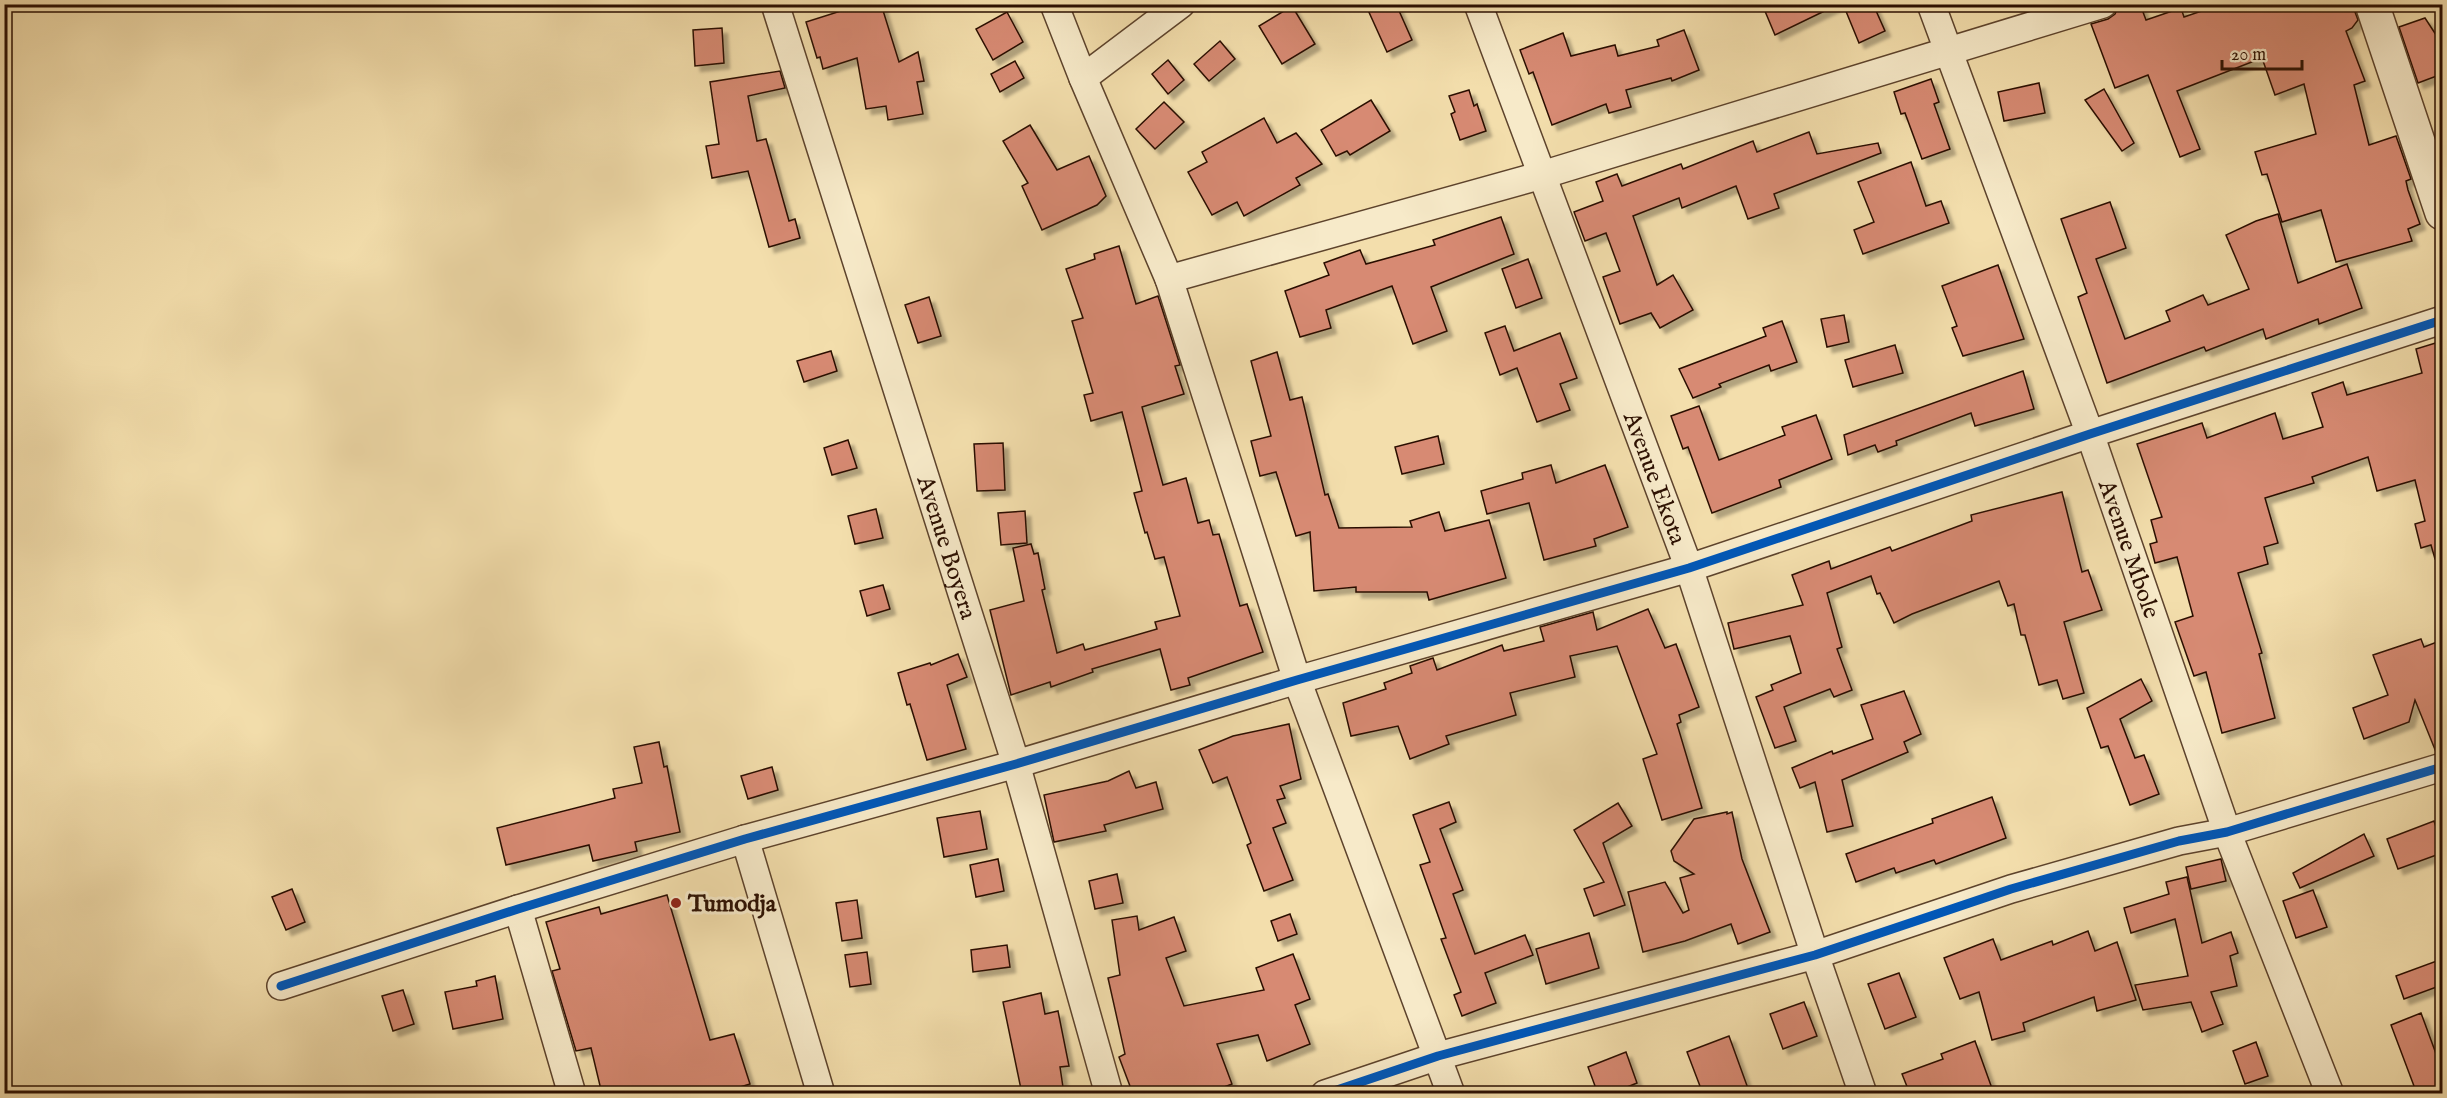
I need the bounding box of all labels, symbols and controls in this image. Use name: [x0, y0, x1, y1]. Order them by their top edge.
scale bar: [2222, 33, 2302, 71]
text: 20 m: [2231, 44, 2266, 67]
street label: Avenue Ekota: [1615, 407, 1693, 550]
street label: Avenue Boyera: [908, 471, 983, 624]
street label: Avenue Mbole: [2090, 475, 2166, 623]
place label: Tumodja: [687, 889, 777, 920]
marker: Tumodja: [669, 896, 683, 910]

